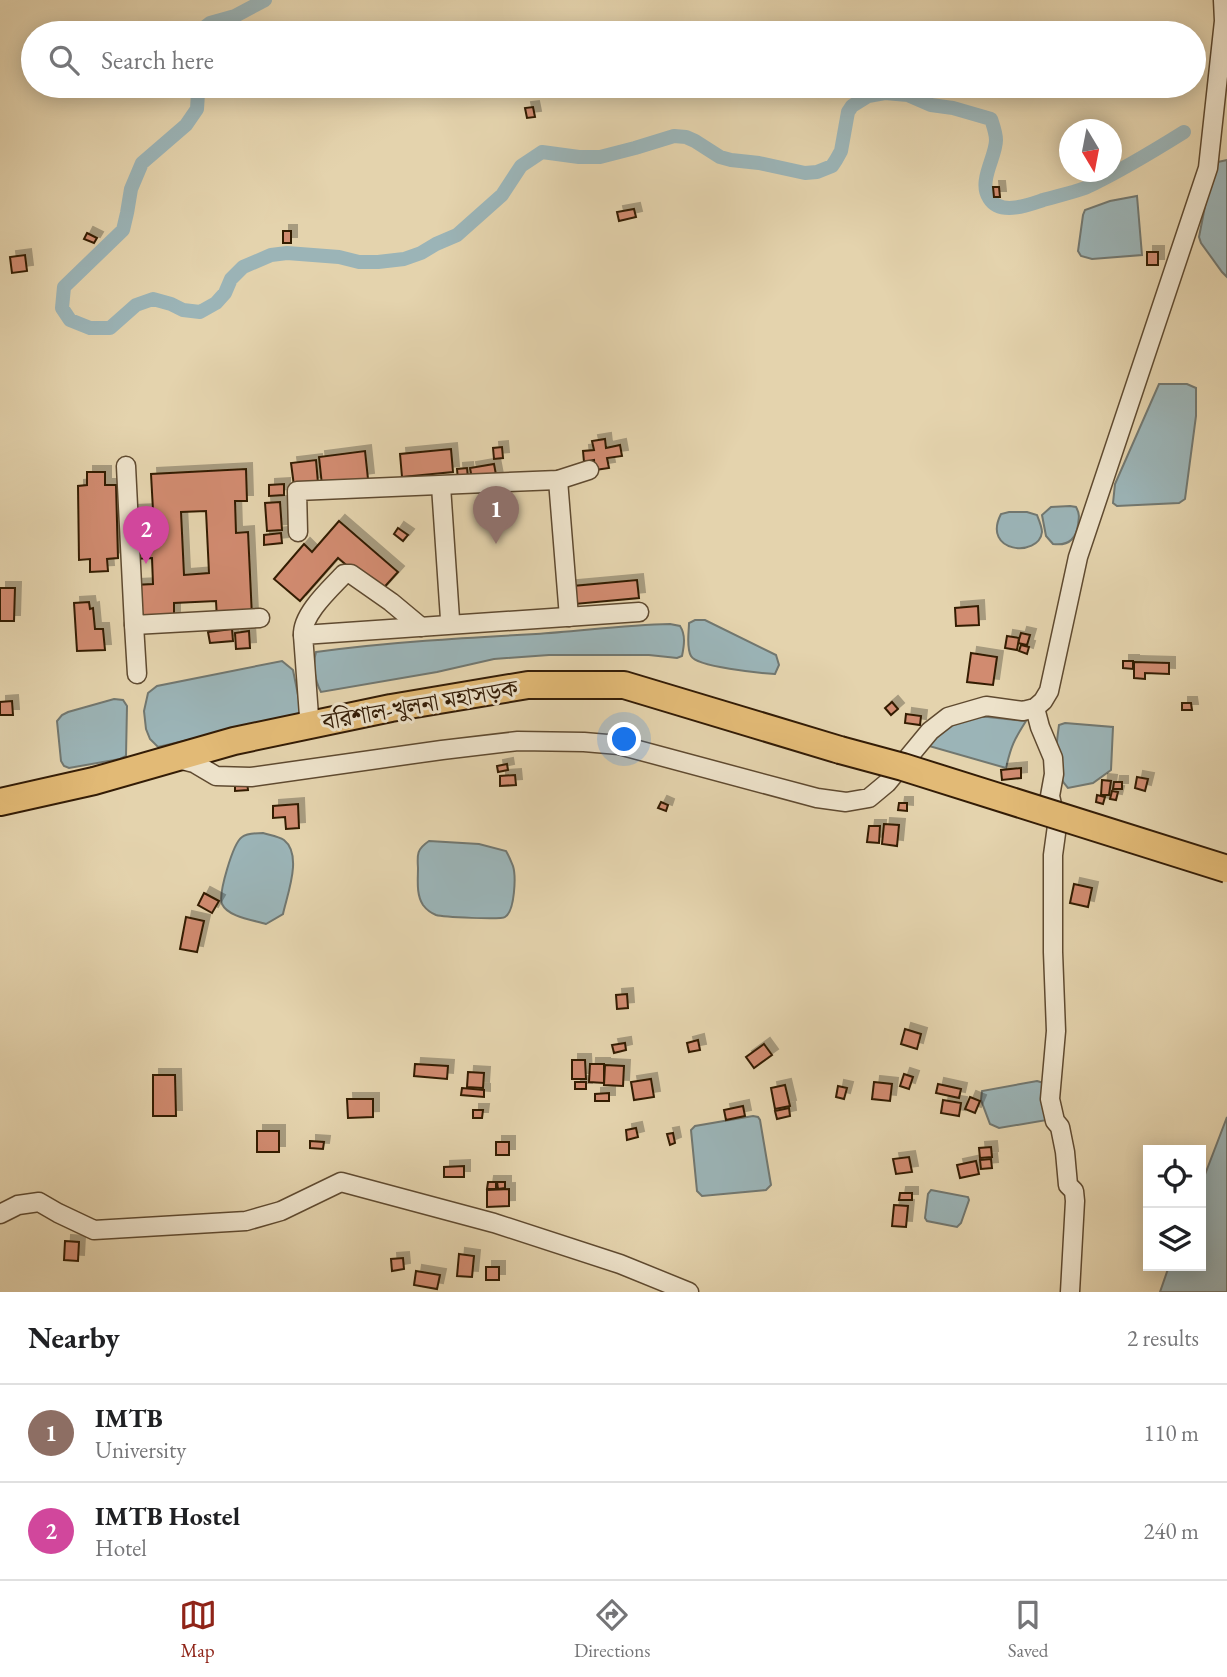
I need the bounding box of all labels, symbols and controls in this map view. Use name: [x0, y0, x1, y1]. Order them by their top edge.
search box: [21, 21, 1206, 98]
icon: search: [45, 41, 83, 79]
text: Search here: [101, 43, 214, 77]
north arrow: [1059, 119, 1122, 182]
pin: 1: [473, 486, 519, 544]
pin: 2: [123, 506, 169, 564]
street label: বরিশাল-খুলনা মহাসড়ক: [319, 672, 521, 737]
your location: [607, 722, 641, 756]
map controls: [1143, 1145, 1206, 1271]
button: locate: [1143, 1145, 1206, 1208]
button: layers: [1143, 1208, 1206, 1271]
text: Nearby: [28, 1318, 120, 1357]
text: 2 results: [1127, 1323, 1199, 1353]
text: IMTB: [95, 1401, 163, 1435]
text: 1: [45, 1418, 57, 1448]
text: 110 m: [1143, 1418, 1199, 1448]
text: University: [95, 1435, 186, 1465]
text: IMTB Hostel: [95, 1499, 240, 1533]
text: 2: [45, 1516, 57, 1546]
text: 240 m: [1143, 1516, 1199, 1546]
text: Hotel: [95, 1533, 147, 1563]
tab: Map: [179, 1596, 217, 1663]
tab: Directions: [574, 1596, 650, 1663]
tab: Saved: [1008, 1596, 1048, 1663]

